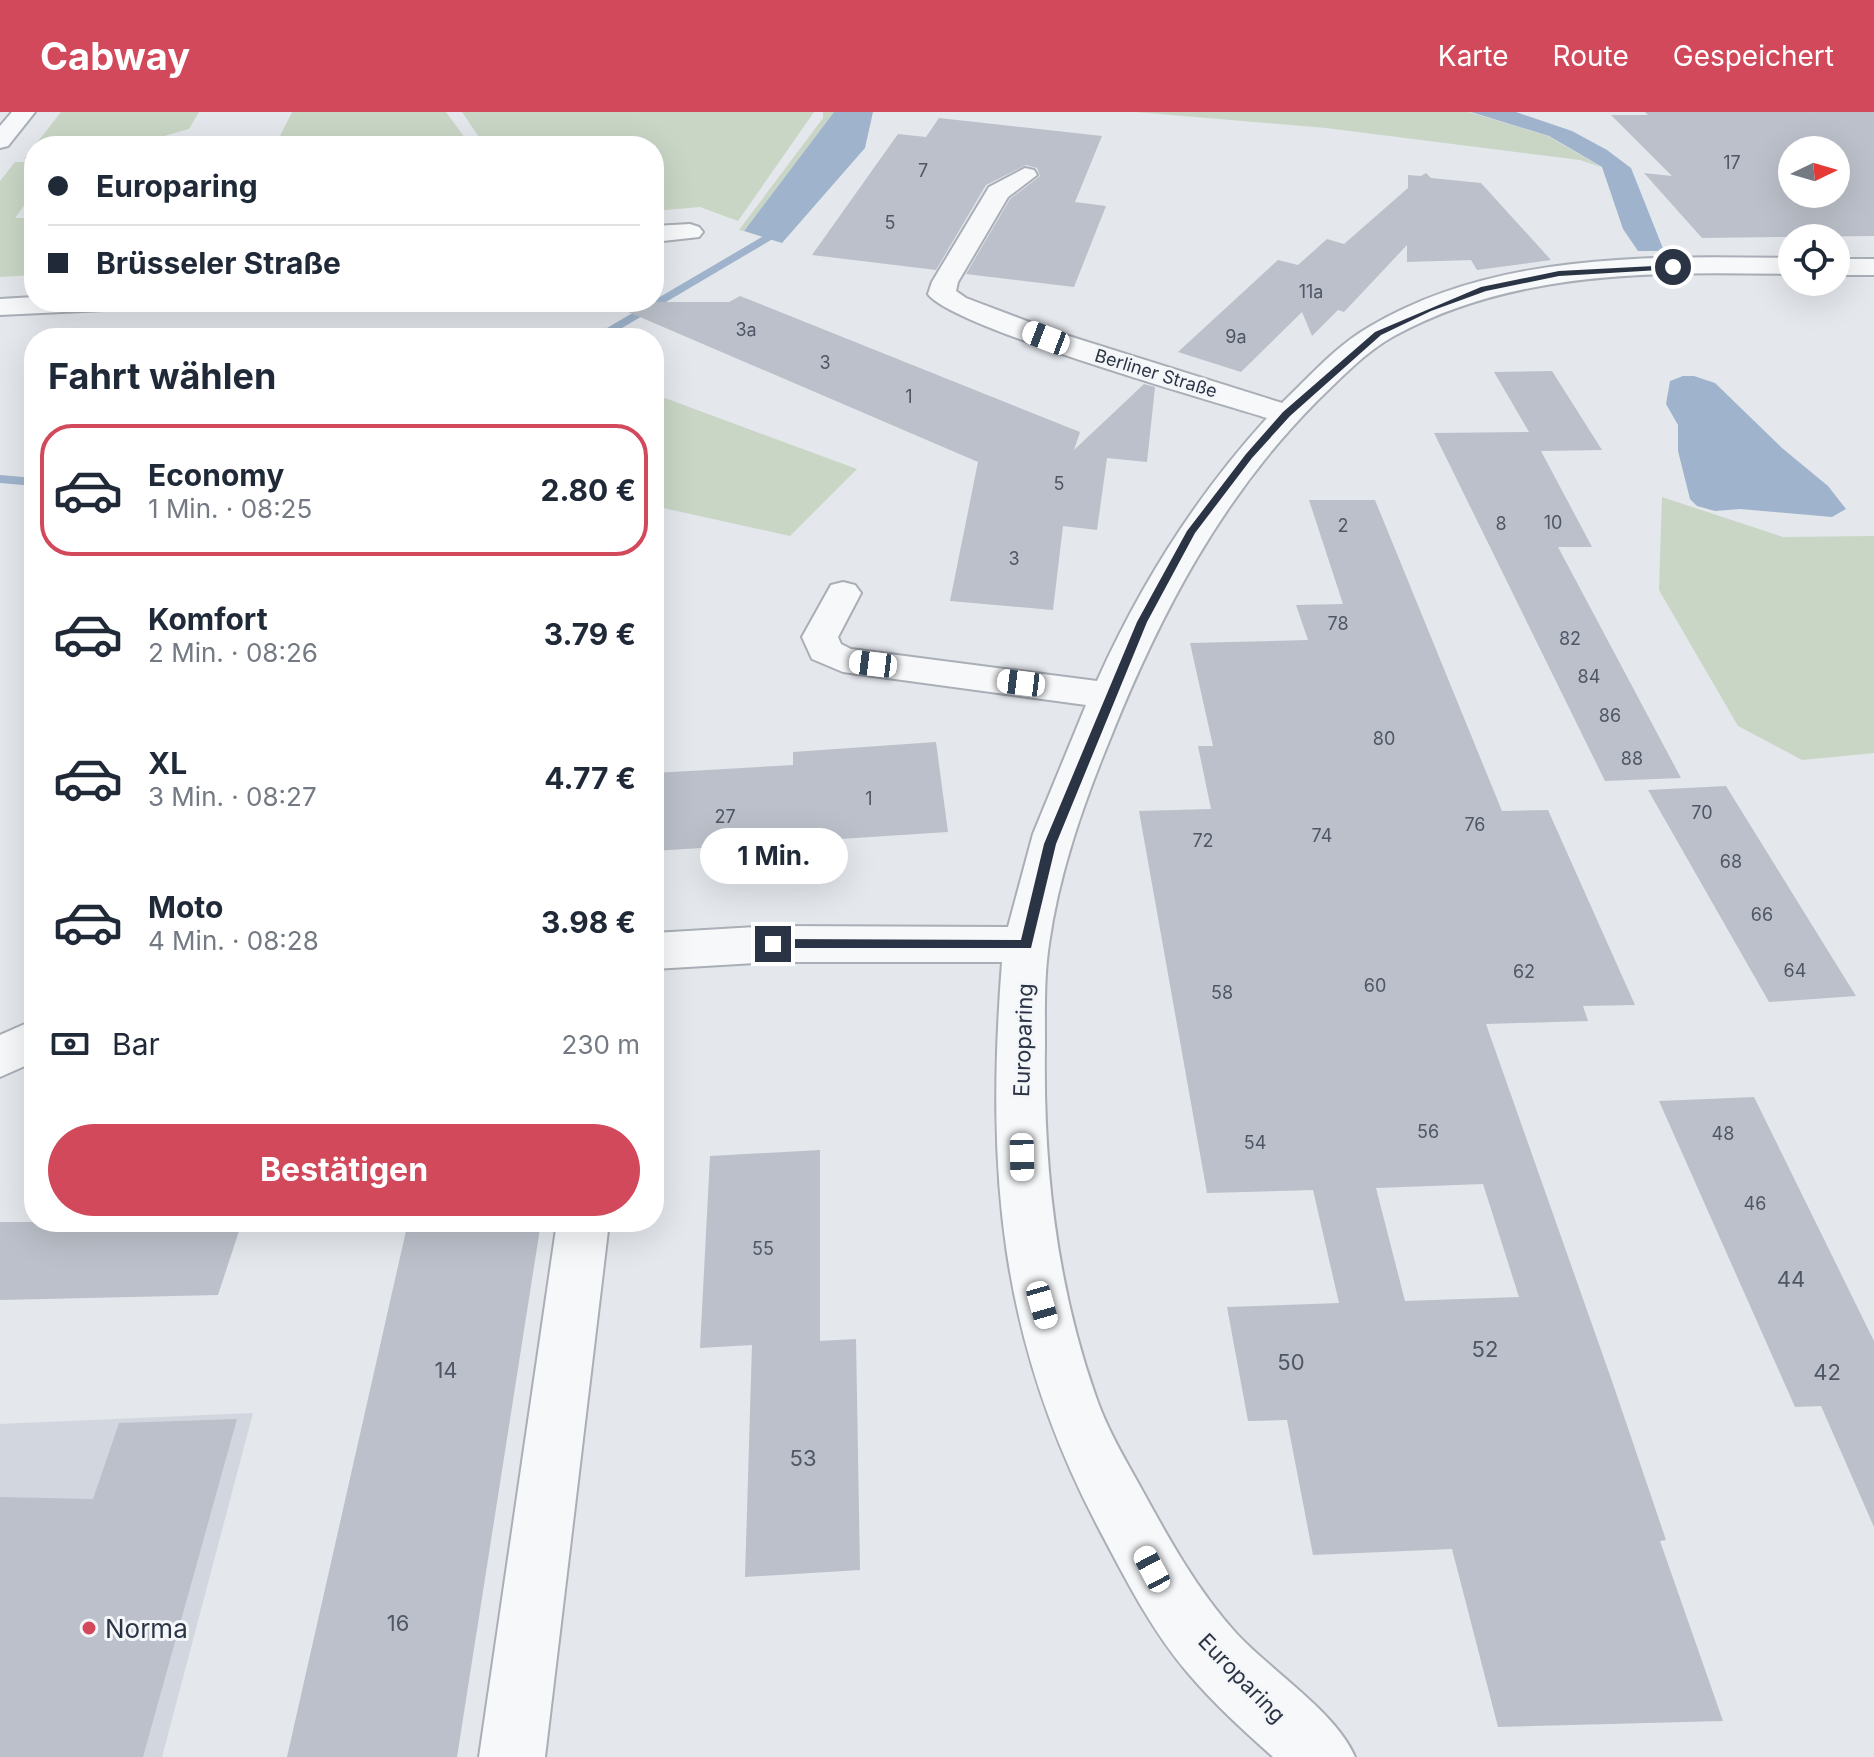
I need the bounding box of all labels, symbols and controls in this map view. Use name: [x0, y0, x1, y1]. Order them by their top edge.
text: Cabway: [40, 33, 190, 79]
text: Karte: [1438, 39, 1509, 73]
text: Route: [1553, 39, 1629, 73]
text: Gespeichert: [1673, 39, 1834, 73]
north arrow: [1778, 136, 1850, 208]
map controls: [1778, 136, 1850, 296]
house number: 17: [1723, 152, 1741, 173]
house number: 7: [918, 160, 928, 181]
text: Europaring: [96, 168, 258, 204]
house number: 5: [885, 212, 895, 233]
button: locate: [1778, 224, 1850, 296]
text: Brüsseler Straße: [96, 245, 341, 281]
route start: [1655, 249, 1691, 285]
house number: 11a: [1299, 281, 1323, 302]
car: [1019, 318, 1073, 358]
house number: 3a: [735, 319, 757, 340]
house number: 9a: [1225, 326, 1247, 347]
street label: Berliner Straße: [1092, 344, 1220, 402]
house number: 3: [819, 352, 831, 373]
text: Fahrt wählen: [48, 354, 276, 398]
house number: 1: [905, 386, 913, 407]
icon: car: [52, 454, 124, 526]
text: Economy: [148, 457, 284, 493]
text: 2.80 €: [541, 472, 636, 508]
house number: 5: [1054, 473, 1064, 494]
text: 1 Min. · 08:25: [148, 493, 312, 524]
house number: 10: [1544, 512, 1562, 533]
house number: 8: [1495, 513, 1507, 534]
house number: 2: [1338, 515, 1348, 536]
house number: 3: [1008, 548, 1020, 569]
icon: car: [52, 598, 124, 670]
text: Komfort: [148, 601, 268, 637]
house number: 78: [1327, 613, 1349, 634]
text: 3.79 €: [544, 616, 636, 652]
house number: 82: [1559, 628, 1581, 649]
text: 2 Min. · 08:26: [148, 637, 318, 668]
car: [848, 649, 898, 679]
house number: 84: [1578, 666, 1600, 687]
car: [996, 668, 1046, 698]
house number: 86: [1599, 705, 1621, 726]
house number: 80: [1373, 728, 1395, 749]
icon: car: [52, 742, 124, 814]
text: XL: [148, 745, 187, 781]
house number: 88: [1621, 748, 1643, 769]
text: 4.77 €: [544, 760, 636, 796]
text: 3 Min. · 08:27: [148, 781, 317, 812]
house number: 1: [865, 788, 873, 809]
house number: 70: [1691, 802, 1713, 823]
house number: 27: [714, 806, 736, 827]
house number: 76: [1464, 814, 1486, 835]
house number: 74: [1312, 825, 1332, 846]
callout: 1 Min.: [699, 828, 847, 884]
house number: 72: [1192, 830, 1214, 851]
text: 1 Min.: [737, 840, 811, 871]
house number: 68: [1720, 851, 1742, 872]
icon: car: [52, 886, 124, 958]
text: Moto: [148, 889, 223, 925]
text: 3.98 €: [541, 904, 636, 940]
house number: 66: [1751, 904, 1773, 925]
text: 4 Min. · 08:28: [148, 925, 319, 956]
route end: [755, 926, 791, 962]
house number: 64: [1784, 960, 1806, 981]
house number: 62: [1513, 961, 1535, 982]
house number: 60: [1364, 975, 1386, 996]
house number: 58: [1211, 982, 1233, 1003]
street label: Europaring: [1008, 983, 1038, 1097]
icon: cash: [48, 1022, 92, 1066]
text: Bar: [112, 1026, 160, 1062]
text: 230 m: [562, 1029, 640, 1060]
house number: 56: [1417, 1121, 1439, 1142]
house number: 48: [1712, 1123, 1734, 1144]
button: Bestätigen: [48, 1124, 640, 1216]
house number: 54: [1244, 1132, 1266, 1153]
car: [1010, 1133, 1034, 1181]
house number: 46: [1744, 1193, 1766, 1214]
house number: 55: [752, 1238, 774, 1259]
house number: 44: [1777, 1266, 1805, 1292]
car: [1024, 1279, 1060, 1331]
house number: 52: [1472, 1336, 1498, 1362]
house number: 50: [1277, 1349, 1305, 1375]
house number: 14: [434, 1357, 458, 1383]
house number: 42: [1813, 1359, 1841, 1385]
house number: 53: [790, 1445, 816, 1471]
car: [1130, 1542, 1174, 1596]
house number: 16: [387, 1610, 409, 1636]
place label: Norma: [105, 1613, 188, 1644]
marker: Norma: [80, 1619, 98, 1637]
street label: Europaring: [1193, 1628, 1291, 1728]

